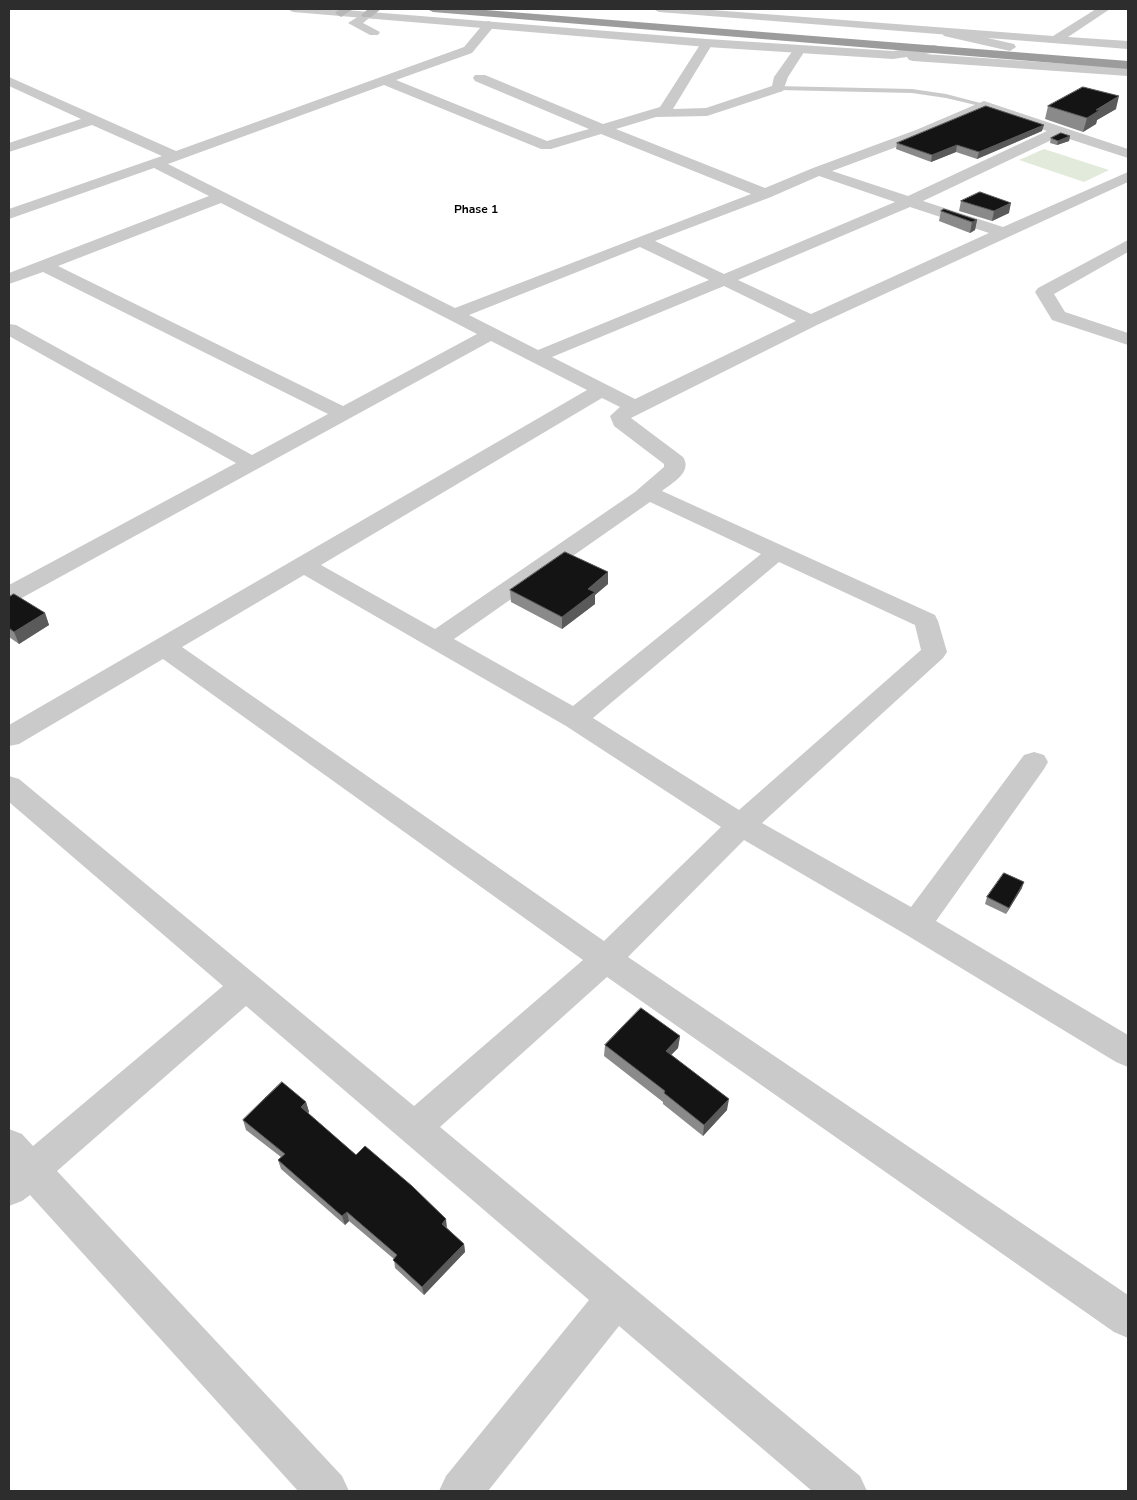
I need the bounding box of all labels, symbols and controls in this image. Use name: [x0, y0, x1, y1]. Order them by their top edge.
district label: Phase 1: [454, 203, 498, 217]

